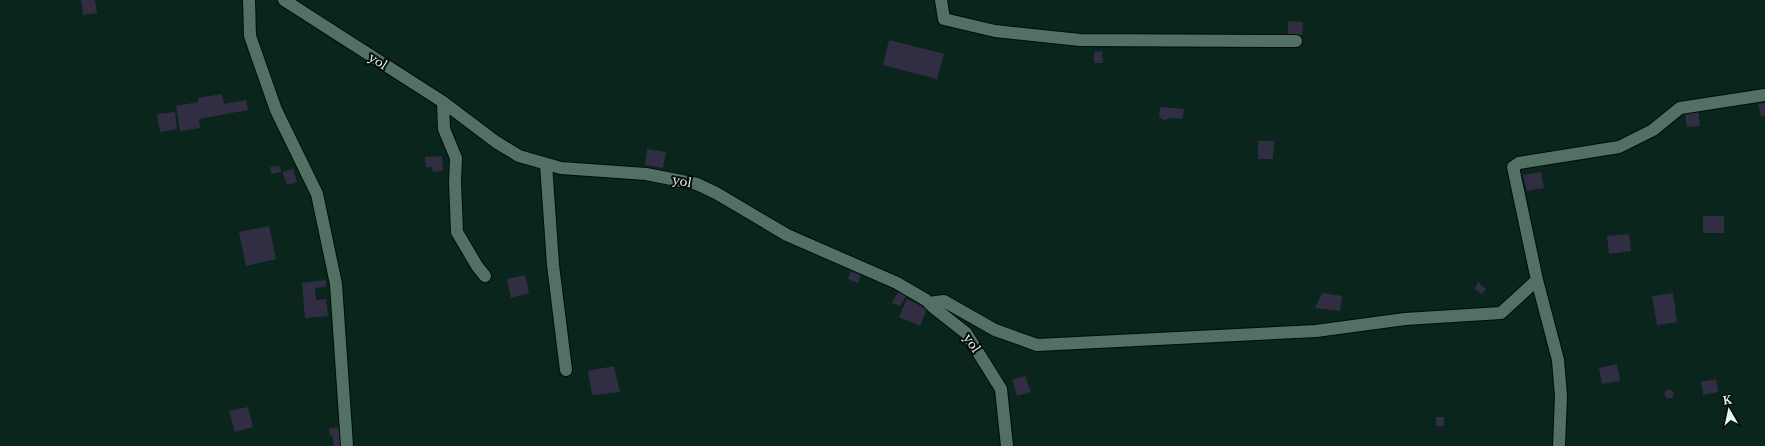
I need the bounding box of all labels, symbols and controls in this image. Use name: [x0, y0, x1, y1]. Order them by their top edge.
street label: yol: [366, 49, 390, 73]
street label: yol: [671, 172, 693, 190]
street label: yol: [960, 331, 984, 355]
north arrow: [1709, 390, 1749, 430]
text: K: [1722, 392, 1734, 408]

